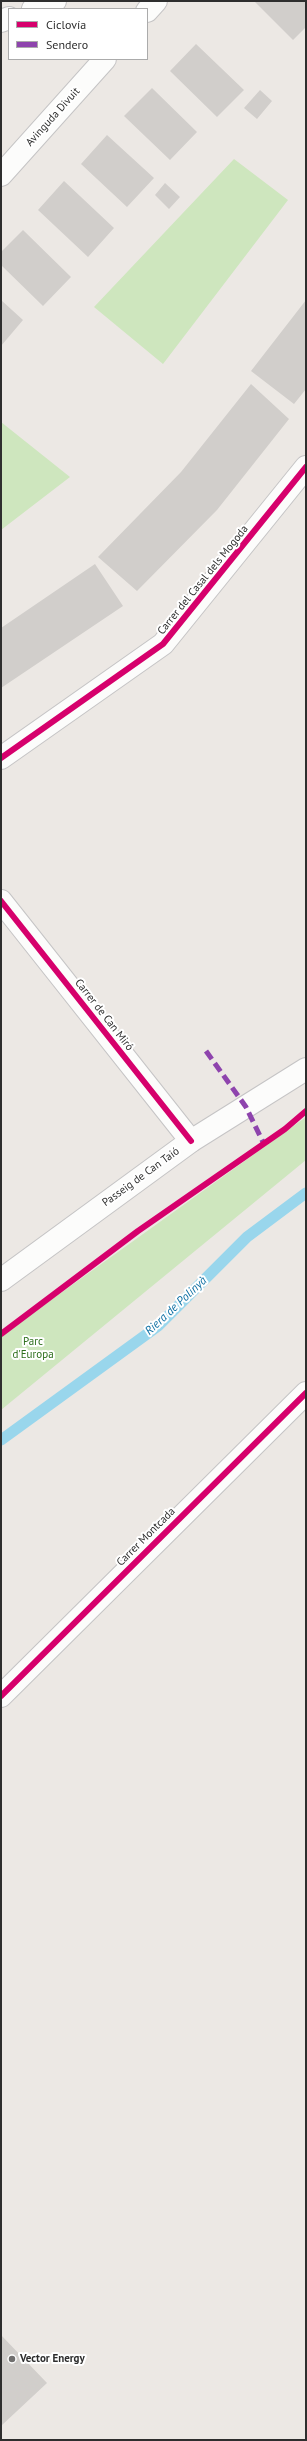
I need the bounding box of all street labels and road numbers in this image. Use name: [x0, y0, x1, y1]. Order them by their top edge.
street label: Avinguda Divuit: [23, 85, 83, 149]
street label: Carrer del Casal dels Mogoda: [155, 523, 251, 637]
street label: Carrer de Can Miró: [72, 976, 136, 1054]
street label: Passeig de Can Taió: [100, 1145, 182, 1209]
street label: Carrer Montcada: [114, 1505, 178, 1569]

